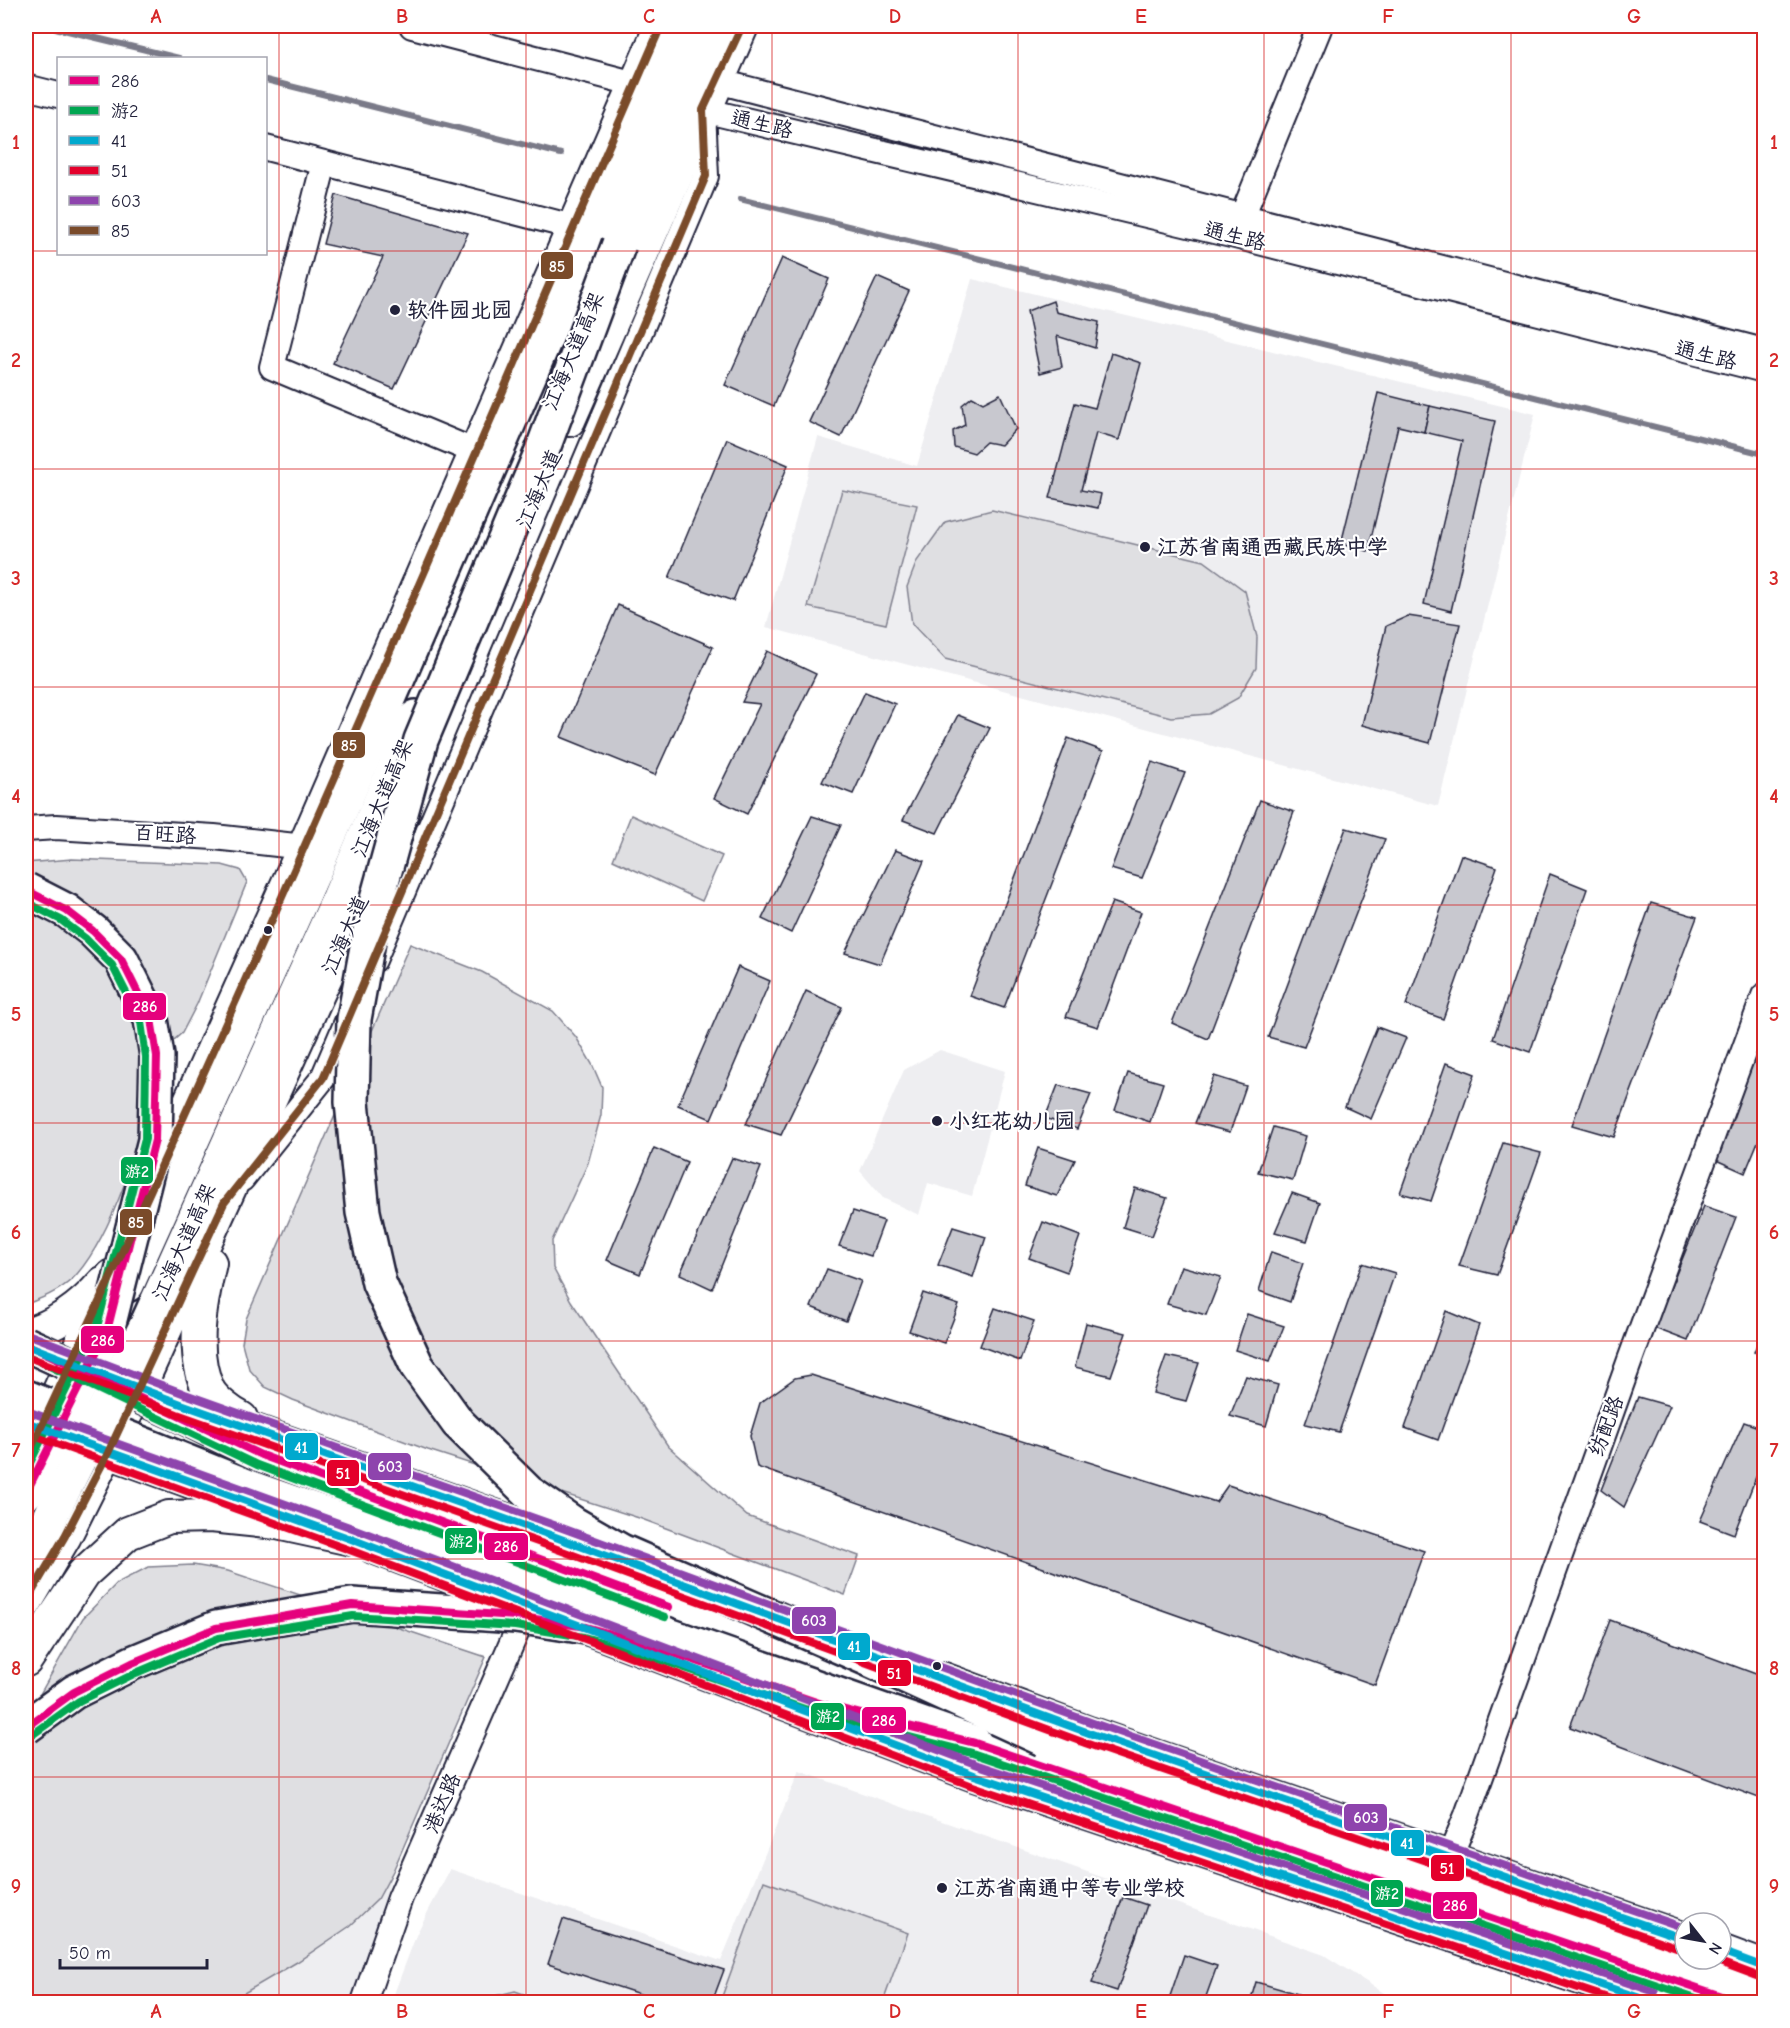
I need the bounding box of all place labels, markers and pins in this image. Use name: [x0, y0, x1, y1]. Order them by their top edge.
place label: 软件园北园: [407, 298, 512, 322]
marker: 软件园北园: [388, 303, 402, 317]
place label: 江苏省南通西藏民族中学: [1157, 535, 1388, 559]
marker: 江苏省南通西藏民族中学: [1138, 540, 1152, 554]
unlabelled marker: [262, 924, 274, 936]
place label: 小红花幼儿园: [949, 1109, 1075, 1133]
marker: 小红花幼儿园: [930, 1114, 944, 1128]
unlabelled marker: [931, 1660, 943, 1672]
place label: 江苏省南通中等专业学校: [954, 1876, 1185, 1900]
marker: 江苏省南通中等专业学校: [935, 1881, 949, 1895]

